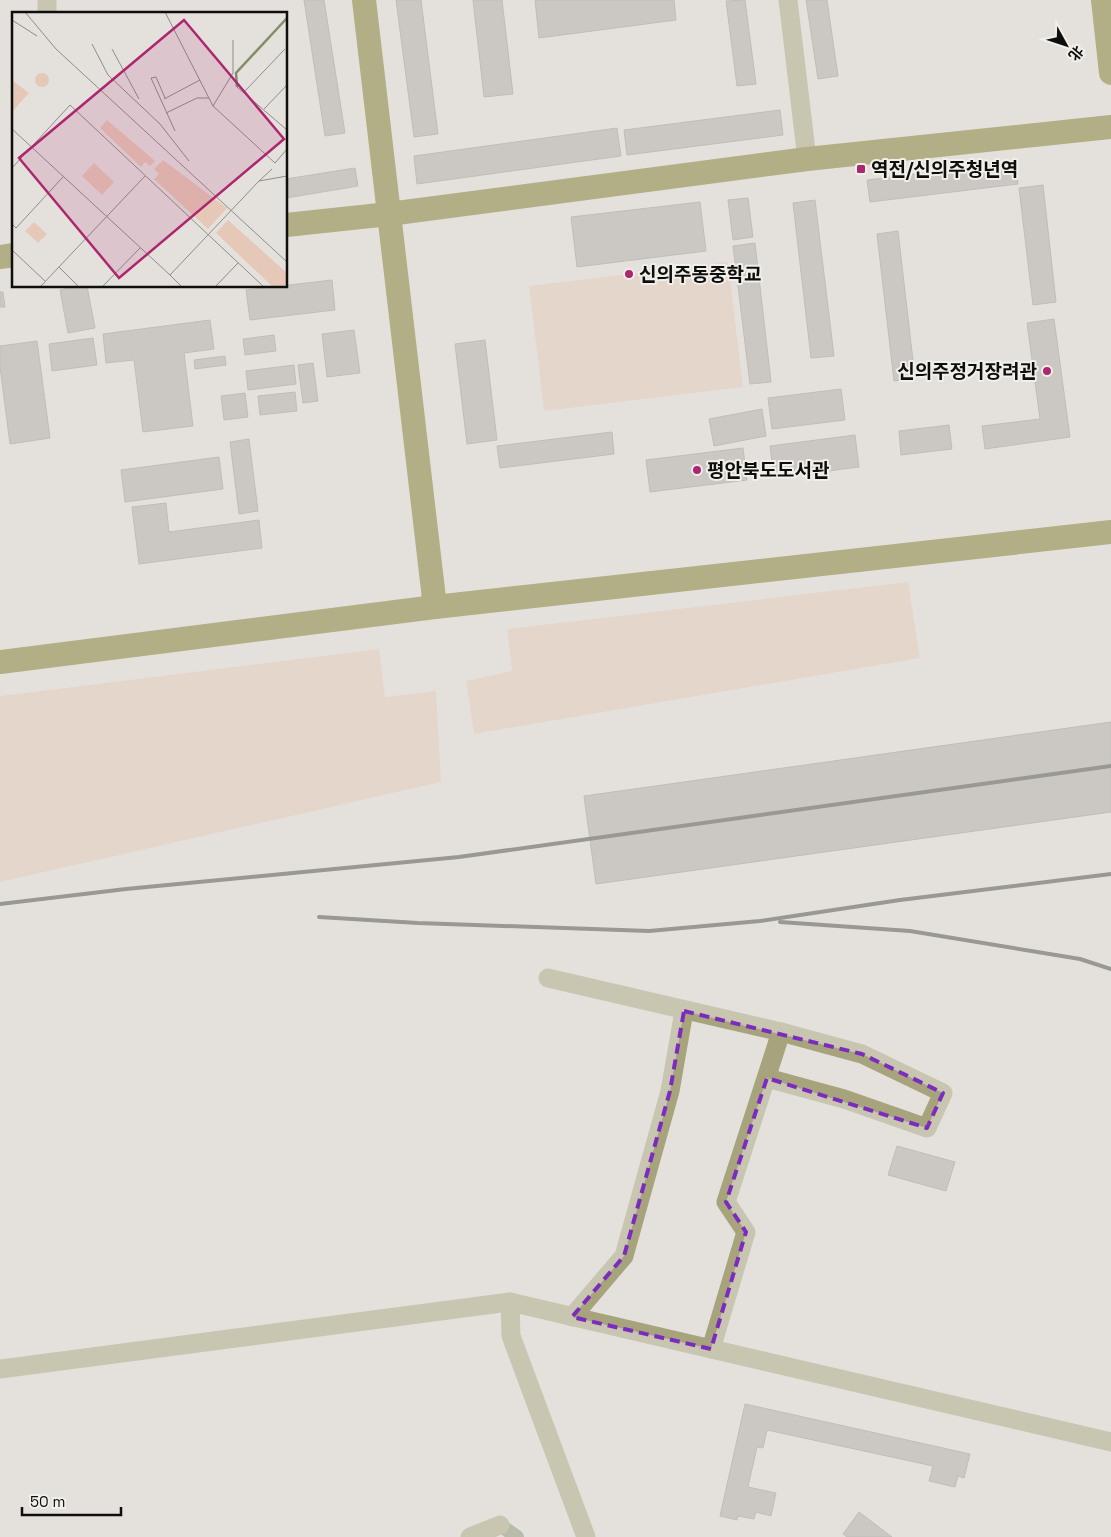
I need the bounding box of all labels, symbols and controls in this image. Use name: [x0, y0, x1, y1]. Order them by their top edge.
inset map: [12, 12, 288, 288]
north arrow: [1041, 20, 1091, 70]
text: 北: [1065, 42, 1087, 65]
place label: 역전/신의주청년역: [871, 157, 1018, 182]
marker: 역전/신의주청년역: [855, 163, 867, 175]
place label: 신의주동중학교: [639, 262, 761, 287]
marker: 신의주동중학교: [623, 268, 635, 280]
place label: 신의주정거장려관: [897, 359, 1038, 384]
marker: 신의주정거장려관: [1041, 365, 1053, 377]
place label: 평안북도도서관: [707, 458, 830, 483]
marker: 평안북도도서관: [691, 464, 703, 476]
scale bar: [22, 1484, 121, 1516]
text: 50 m: [30, 1492, 65, 1511]

